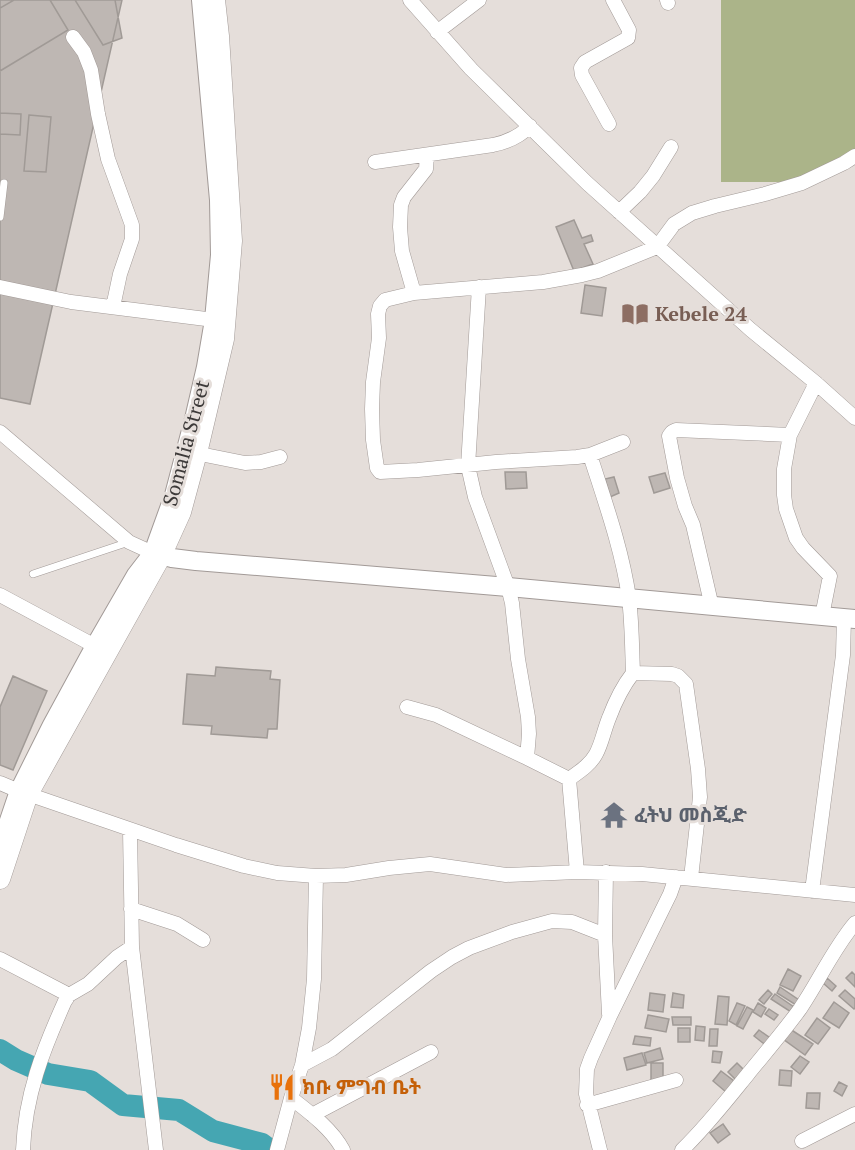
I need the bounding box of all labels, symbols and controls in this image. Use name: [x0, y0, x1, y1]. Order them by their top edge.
library icon: Kebele 24: [620, 299, 650, 329]
place label: Kebele 24: [655, 300, 748, 327]
street label: Somalia Street: [156, 376, 215, 509]
temple icon: ፈትህ መስጂድ: [599, 800, 629, 830]
place label: ፈትህ መስጂድ: [634, 801, 748, 828]
restaurant icon: ክቡ ምግብ ቤት: [267, 1072, 297, 1102]
place label: ክቡ ምግብ ቤት: [302, 1073, 422, 1100]

